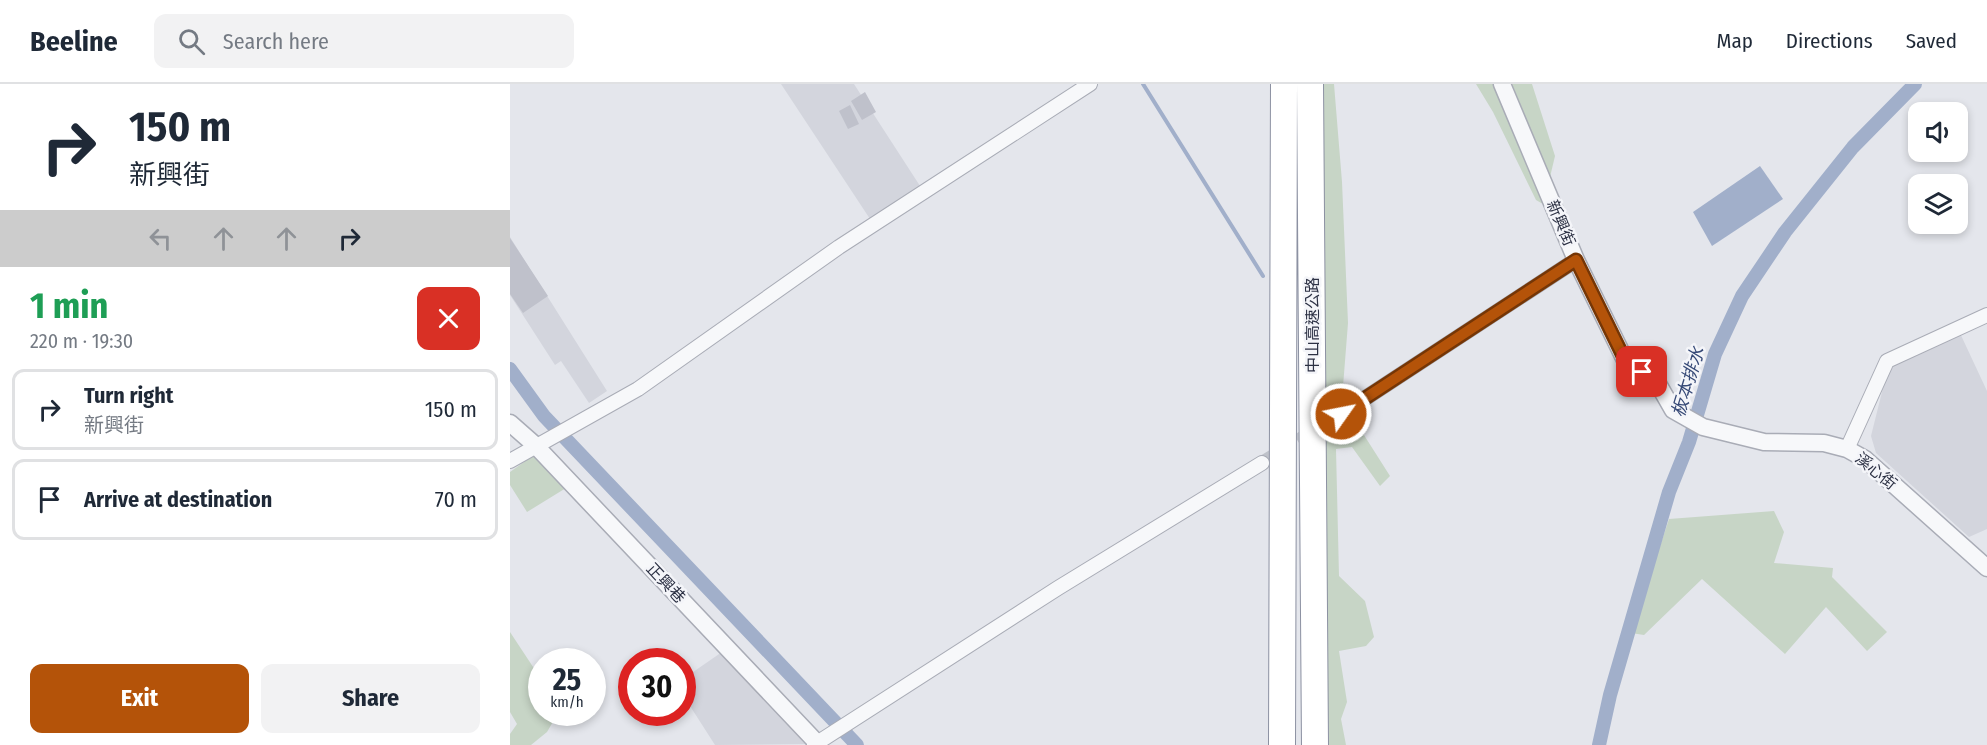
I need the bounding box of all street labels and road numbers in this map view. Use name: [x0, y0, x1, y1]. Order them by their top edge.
street label: 新興街: [1543, 197, 1579, 249]
street label: 中山高速公路: [1303, 277, 1322, 373]
street label: 溪心街: [1851, 449, 1901, 493]
street label: 正興巷: [643, 559, 689, 607]

